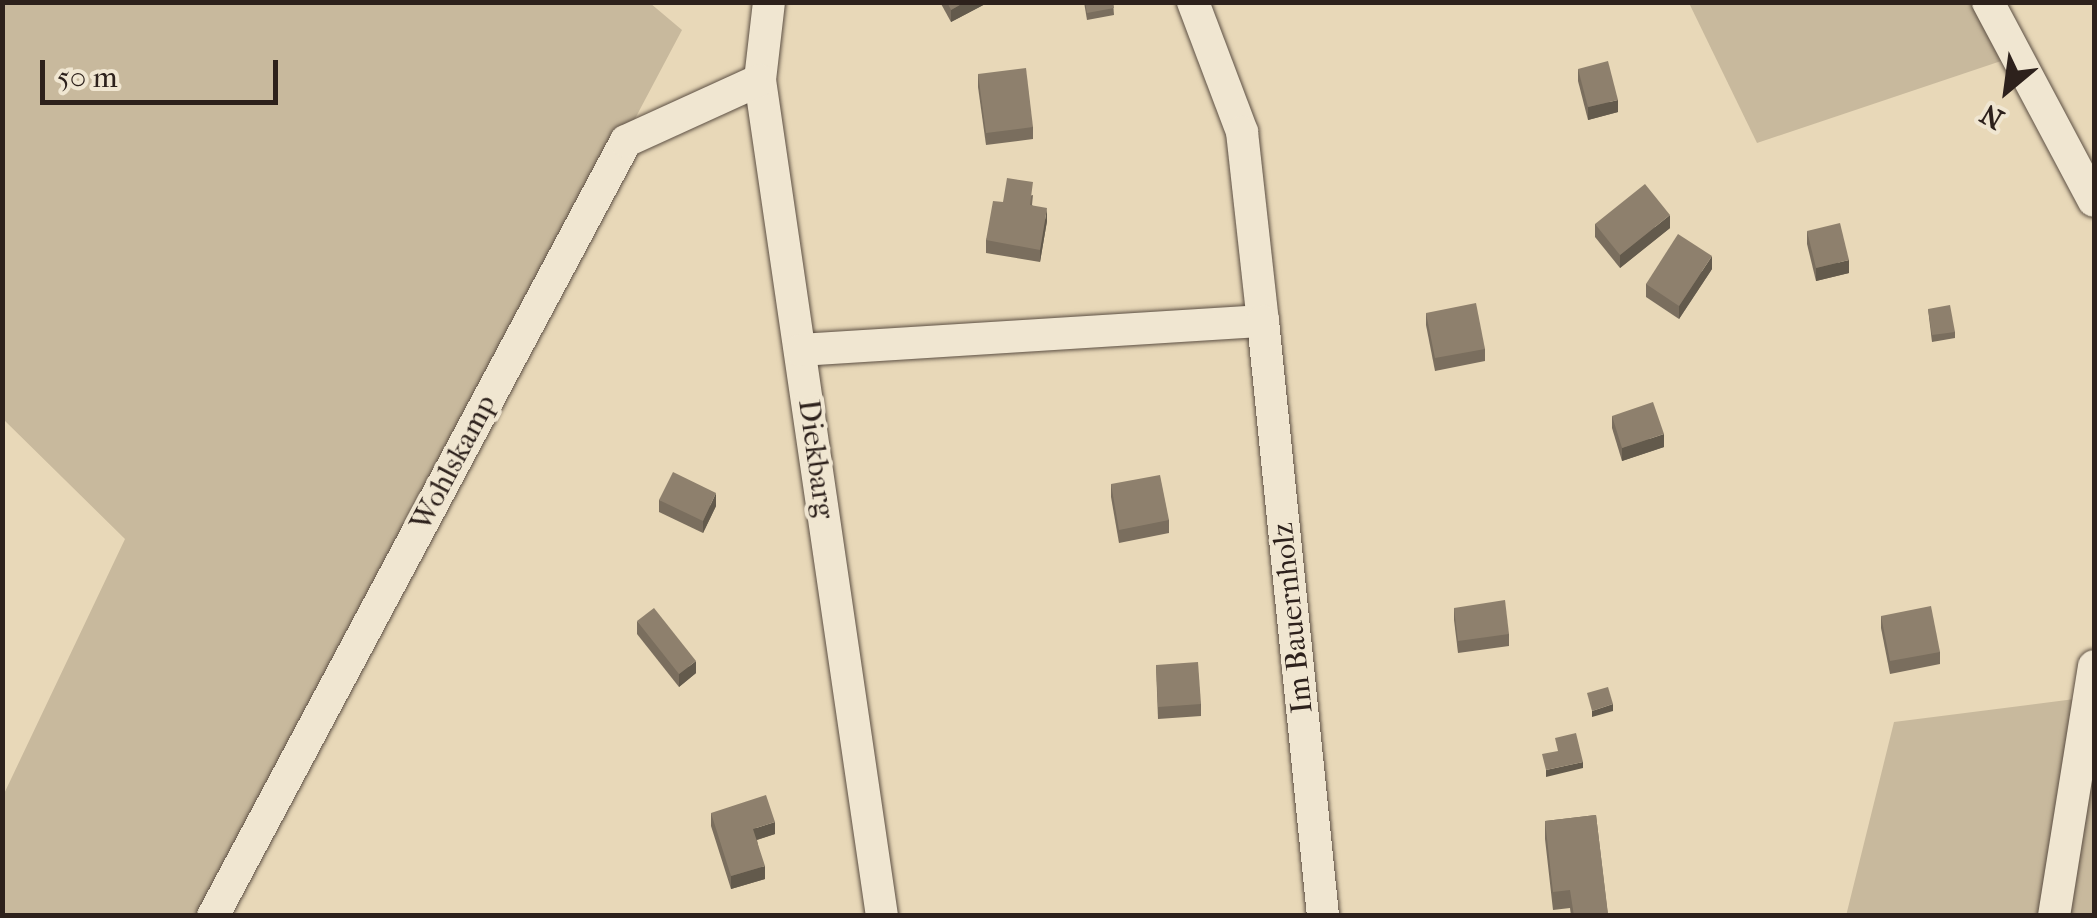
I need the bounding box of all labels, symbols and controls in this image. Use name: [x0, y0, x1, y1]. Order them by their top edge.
scale bar: [45, 40, 282, 102]
north arrow: [1957, 40, 2057, 140]
text: 50 m: [57, 60, 118, 95]
text: N: [1975, 97, 2010, 136]
street label: Wohlskamp: [403, 389, 505, 537]
street label: Diekbarg: [790, 397, 842, 521]
street label: Im Bauernholz: [1265, 521, 1321, 715]

